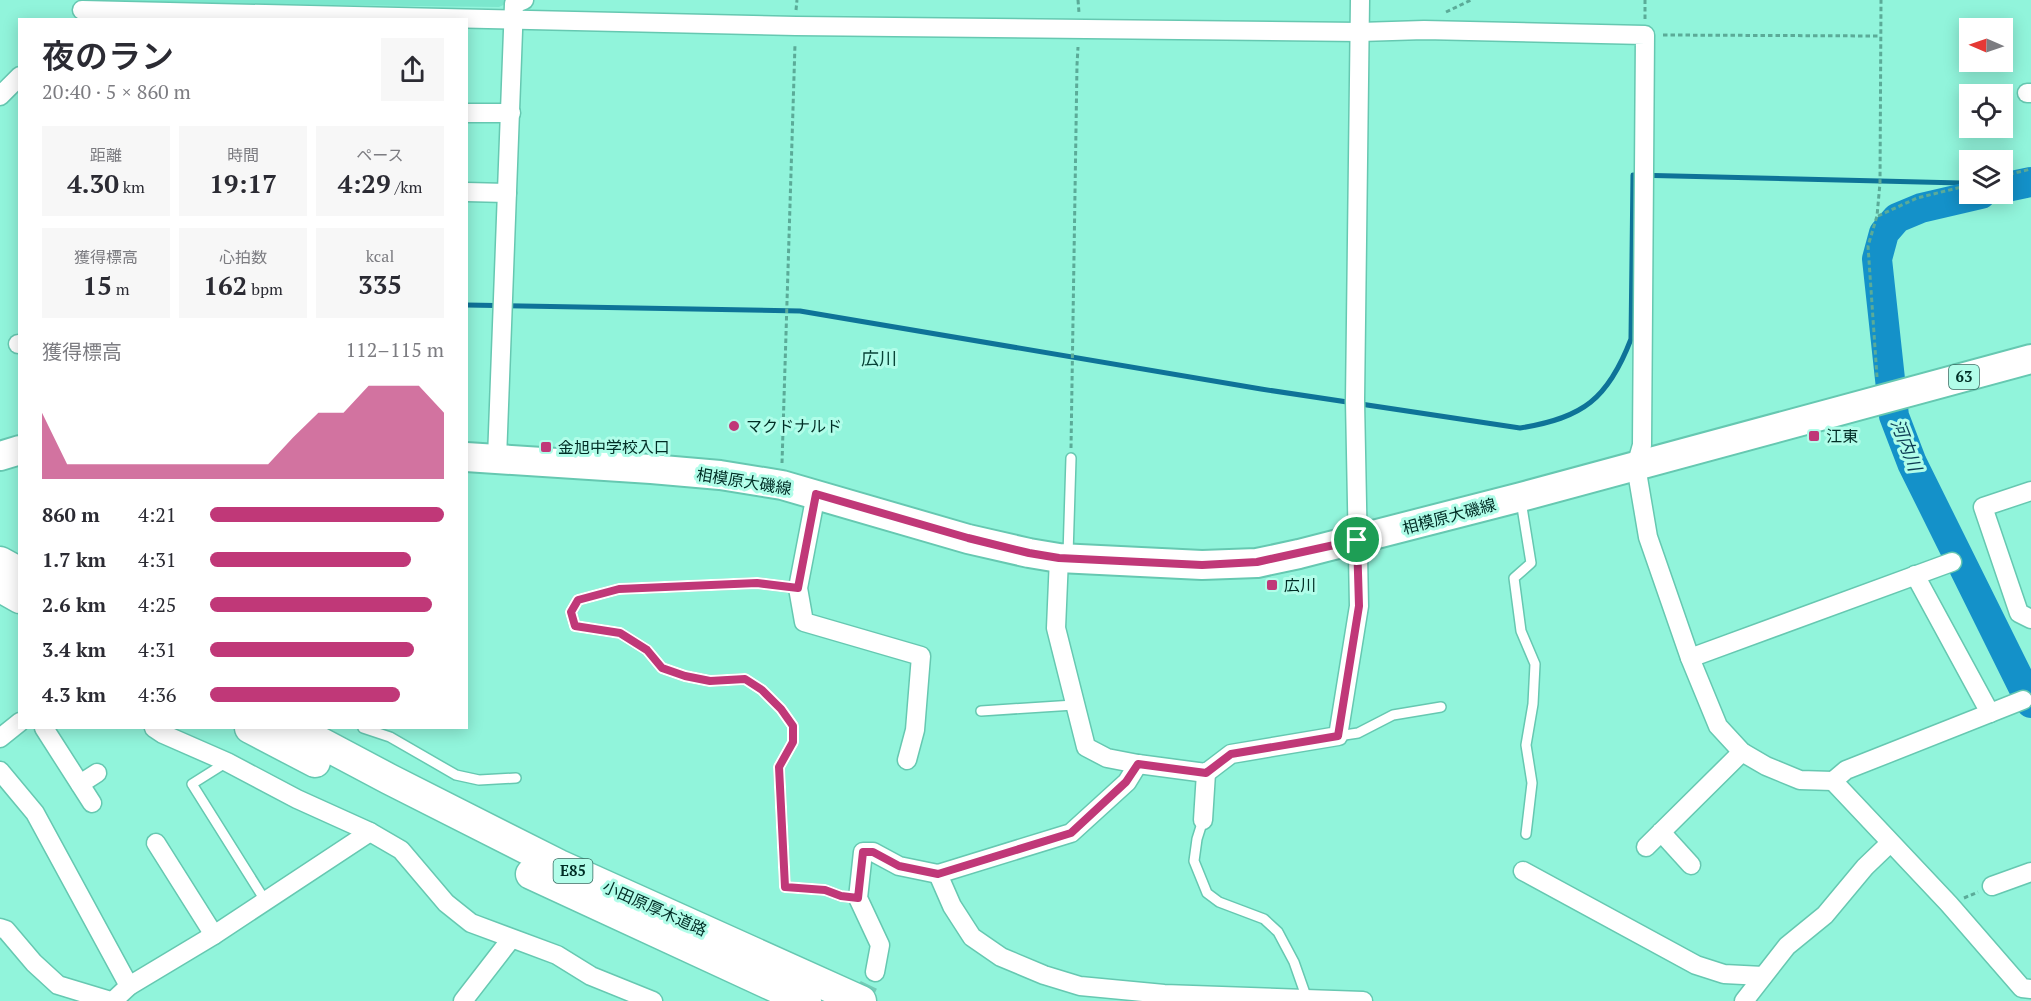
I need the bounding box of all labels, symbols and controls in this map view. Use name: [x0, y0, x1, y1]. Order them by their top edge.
north arrow: [1959, 18, 2013, 72]
map controls: [1959, 18, 2013, 204]
text: 夜のラン: [42, 34, 174, 77]
button: share: [381, 38, 444, 101]
text: 20:40 · 5 × 860 m: [42, 78, 191, 105]
button: locate: [1959, 84, 2013, 138]
text: 距離: [90, 144, 122, 166]
text: 時間: [227, 144, 259, 166]
text: ペース: [356, 144, 404, 166]
button: layers: [1959, 150, 2013, 204]
text: 4.30: [67, 166, 119, 200]
text: 19:17: [209, 166, 277, 200]
text: 4:29: [338, 166, 391, 200]
text: km: [119, 176, 145, 198]
text: /km: [391, 176, 422, 198]
text: kcal: [366, 245, 394, 267]
text: 獲得標高: [74, 246, 138, 268]
text: 心拍数: [219, 246, 267, 268]
text: 335: [358, 267, 402, 301]
text: 15: [82, 268, 112, 302]
text: 162: [203, 268, 247, 302]
text: m: [112, 278, 130, 300]
text: bpm: [247, 278, 283, 300]
text: 112–115 m: [345, 336, 444, 363]
text: 獲得標高: [42, 338, 122, 365]
district label: 広川: [861, 346, 897, 370]
road number: 63: [1949, 365, 1979, 389]
place label: マクドナルド: [746, 415, 842, 437]
water label: 河内川: [1886, 415, 1929, 476]
marker: マクドナルド: [727, 419, 741, 433]
place label: 江東: [1826, 425, 1858, 447]
marker: 江東: [1807, 429, 1821, 443]
place label: 金旭中学校入口: [558, 436, 670, 458]
marker: 金旭中学校入口: [539, 440, 553, 454]
street label: 相模原大磯線: [695, 463, 793, 499]
street label: 相模原大磯線: [1400, 493, 1498, 539]
text: 860 m: [42, 501, 100, 528]
text: 4:21: [138, 501, 177, 528]
pin: [1331, 514, 1382, 565]
icon: arrive: [1340, 523, 1373, 556]
text: 1.7 km: [42, 546, 106, 573]
text: 4:31: [138, 546, 177, 573]
place label: 広川: [1284, 574, 1316, 596]
marker: 広川: [1265, 578, 1279, 592]
text: 2.6 km: [42, 591, 106, 618]
text: 4:25: [138, 591, 177, 618]
text: 3.4 km: [42, 636, 106, 663]
text: 4:31: [138, 636, 177, 663]
text: 4.3 km: [42, 681, 106, 708]
text: 4:36: [138, 681, 177, 708]
road number: E85: [554, 859, 592, 883]
street label: 小田原厚木道路: [599, 875, 711, 941]

